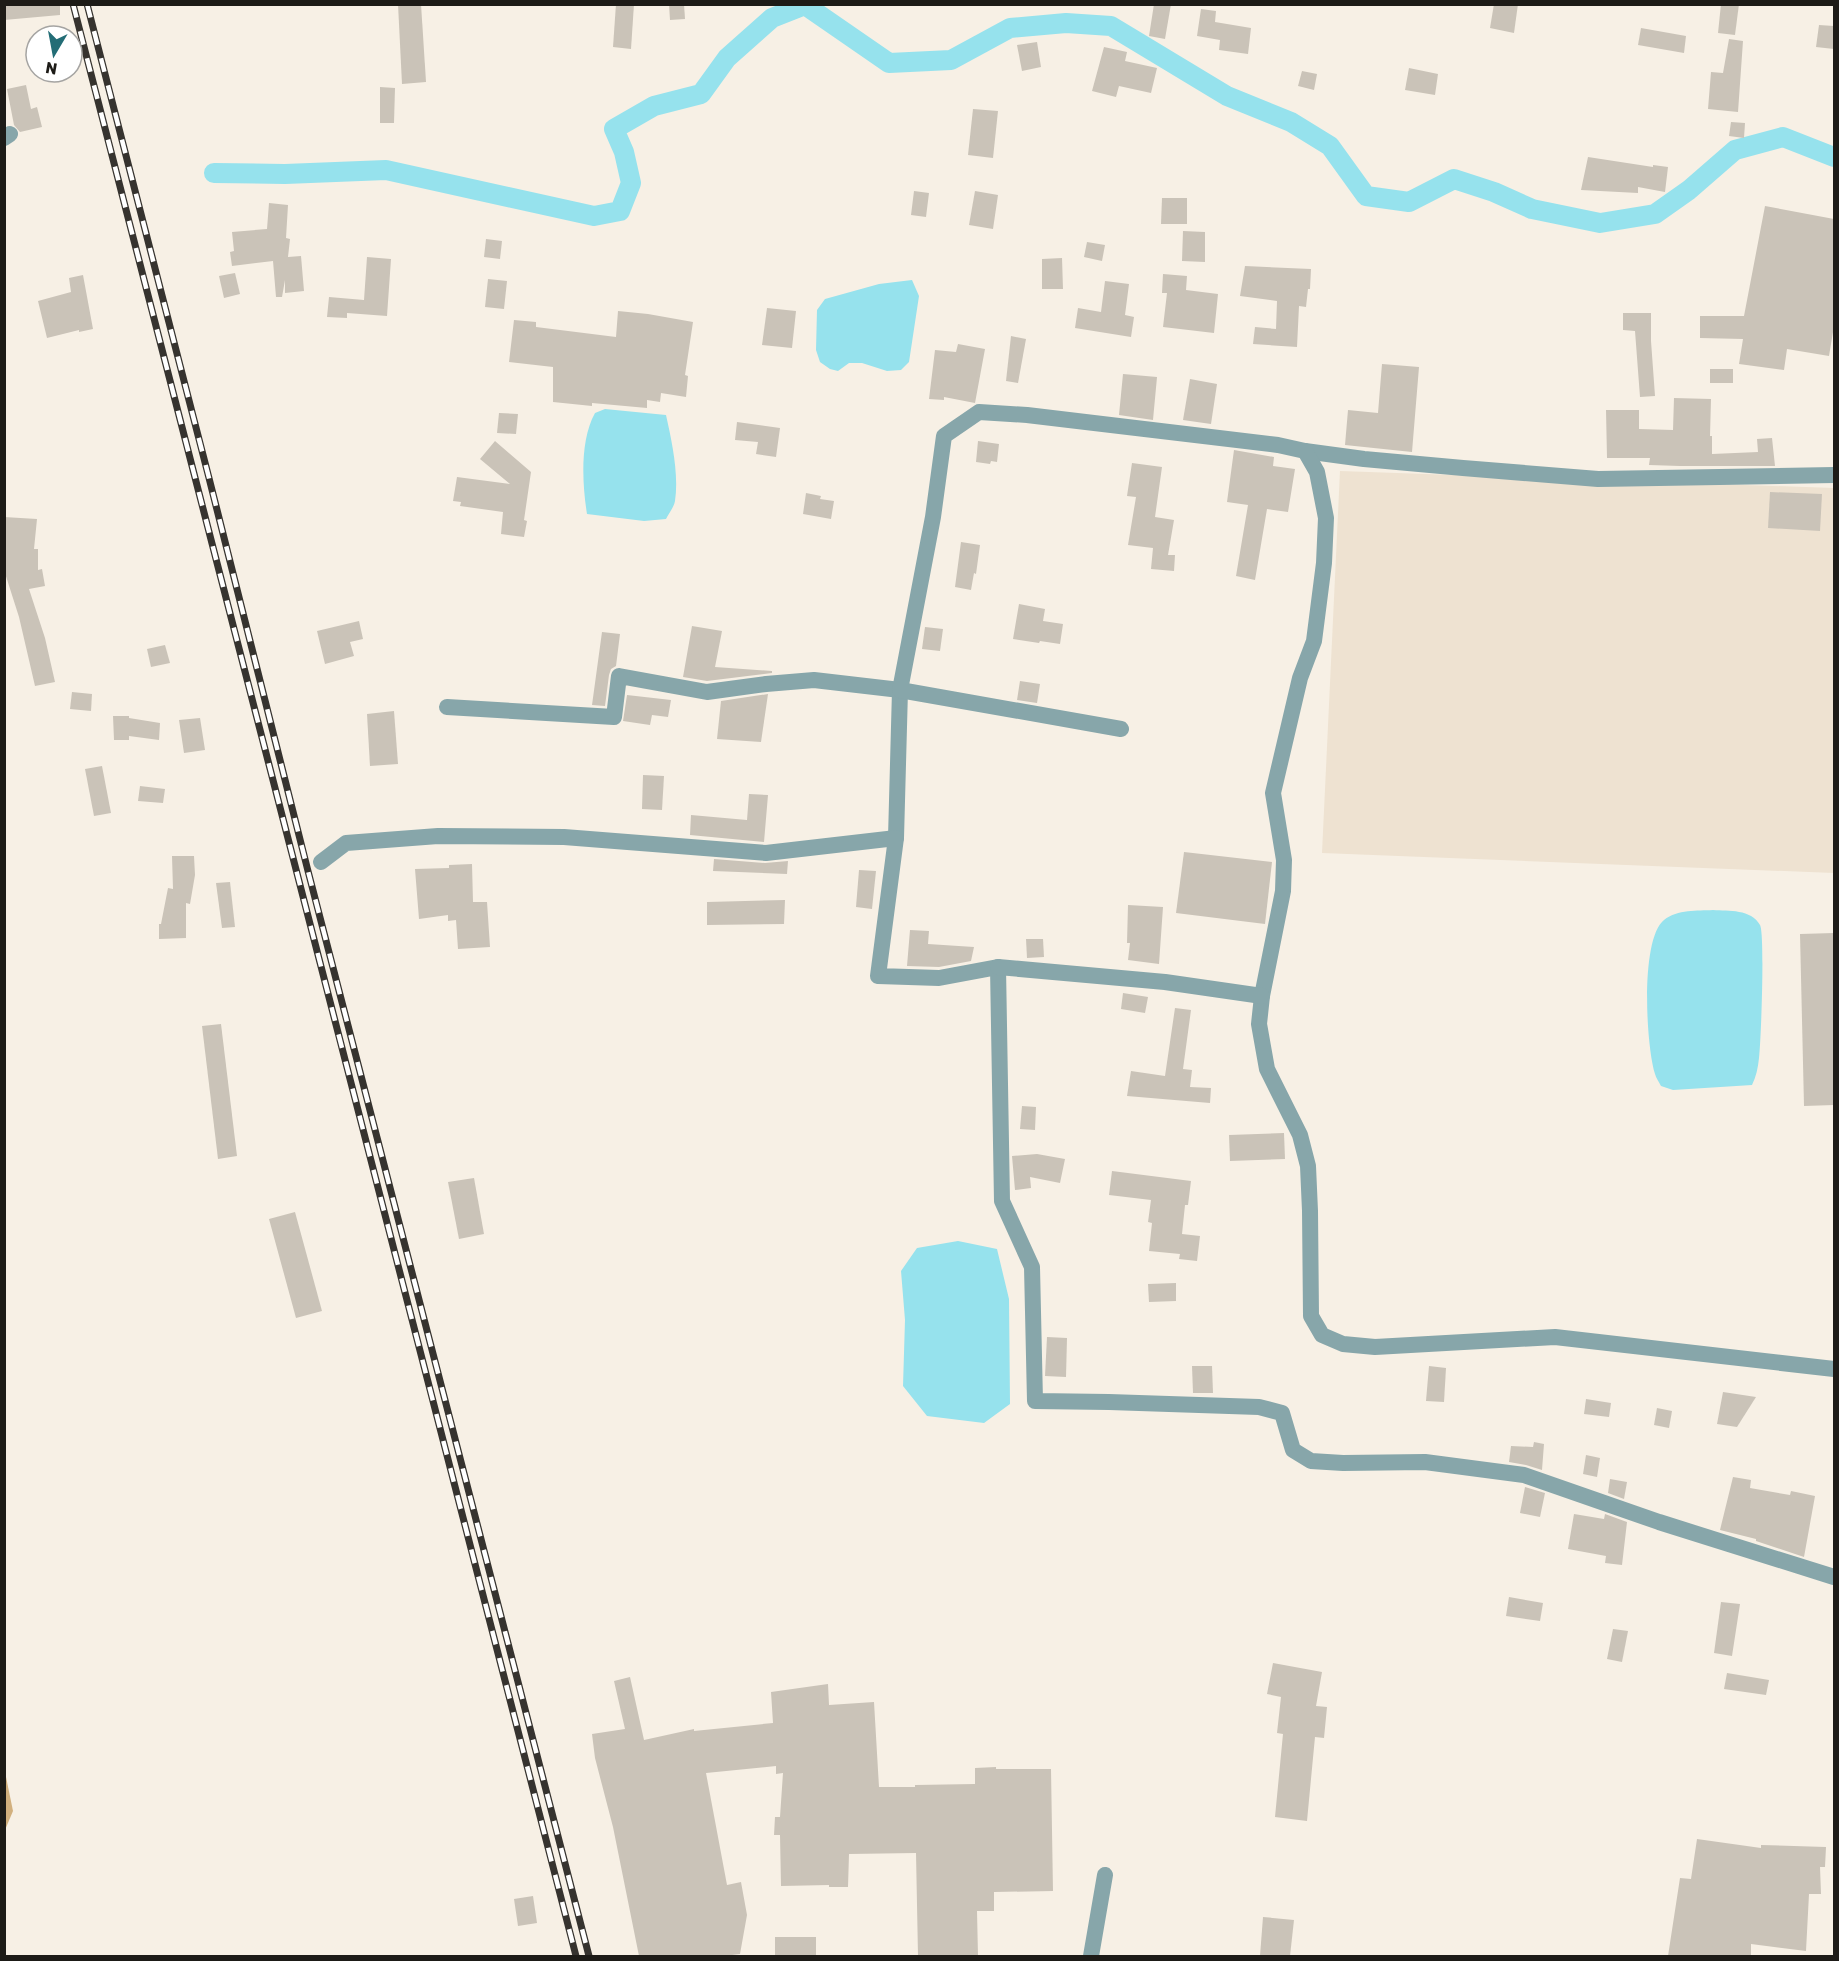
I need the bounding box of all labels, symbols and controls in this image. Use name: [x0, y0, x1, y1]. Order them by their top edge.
north arrow: [24, 24, 84, 84]
text: N: [44, 58, 59, 79]

